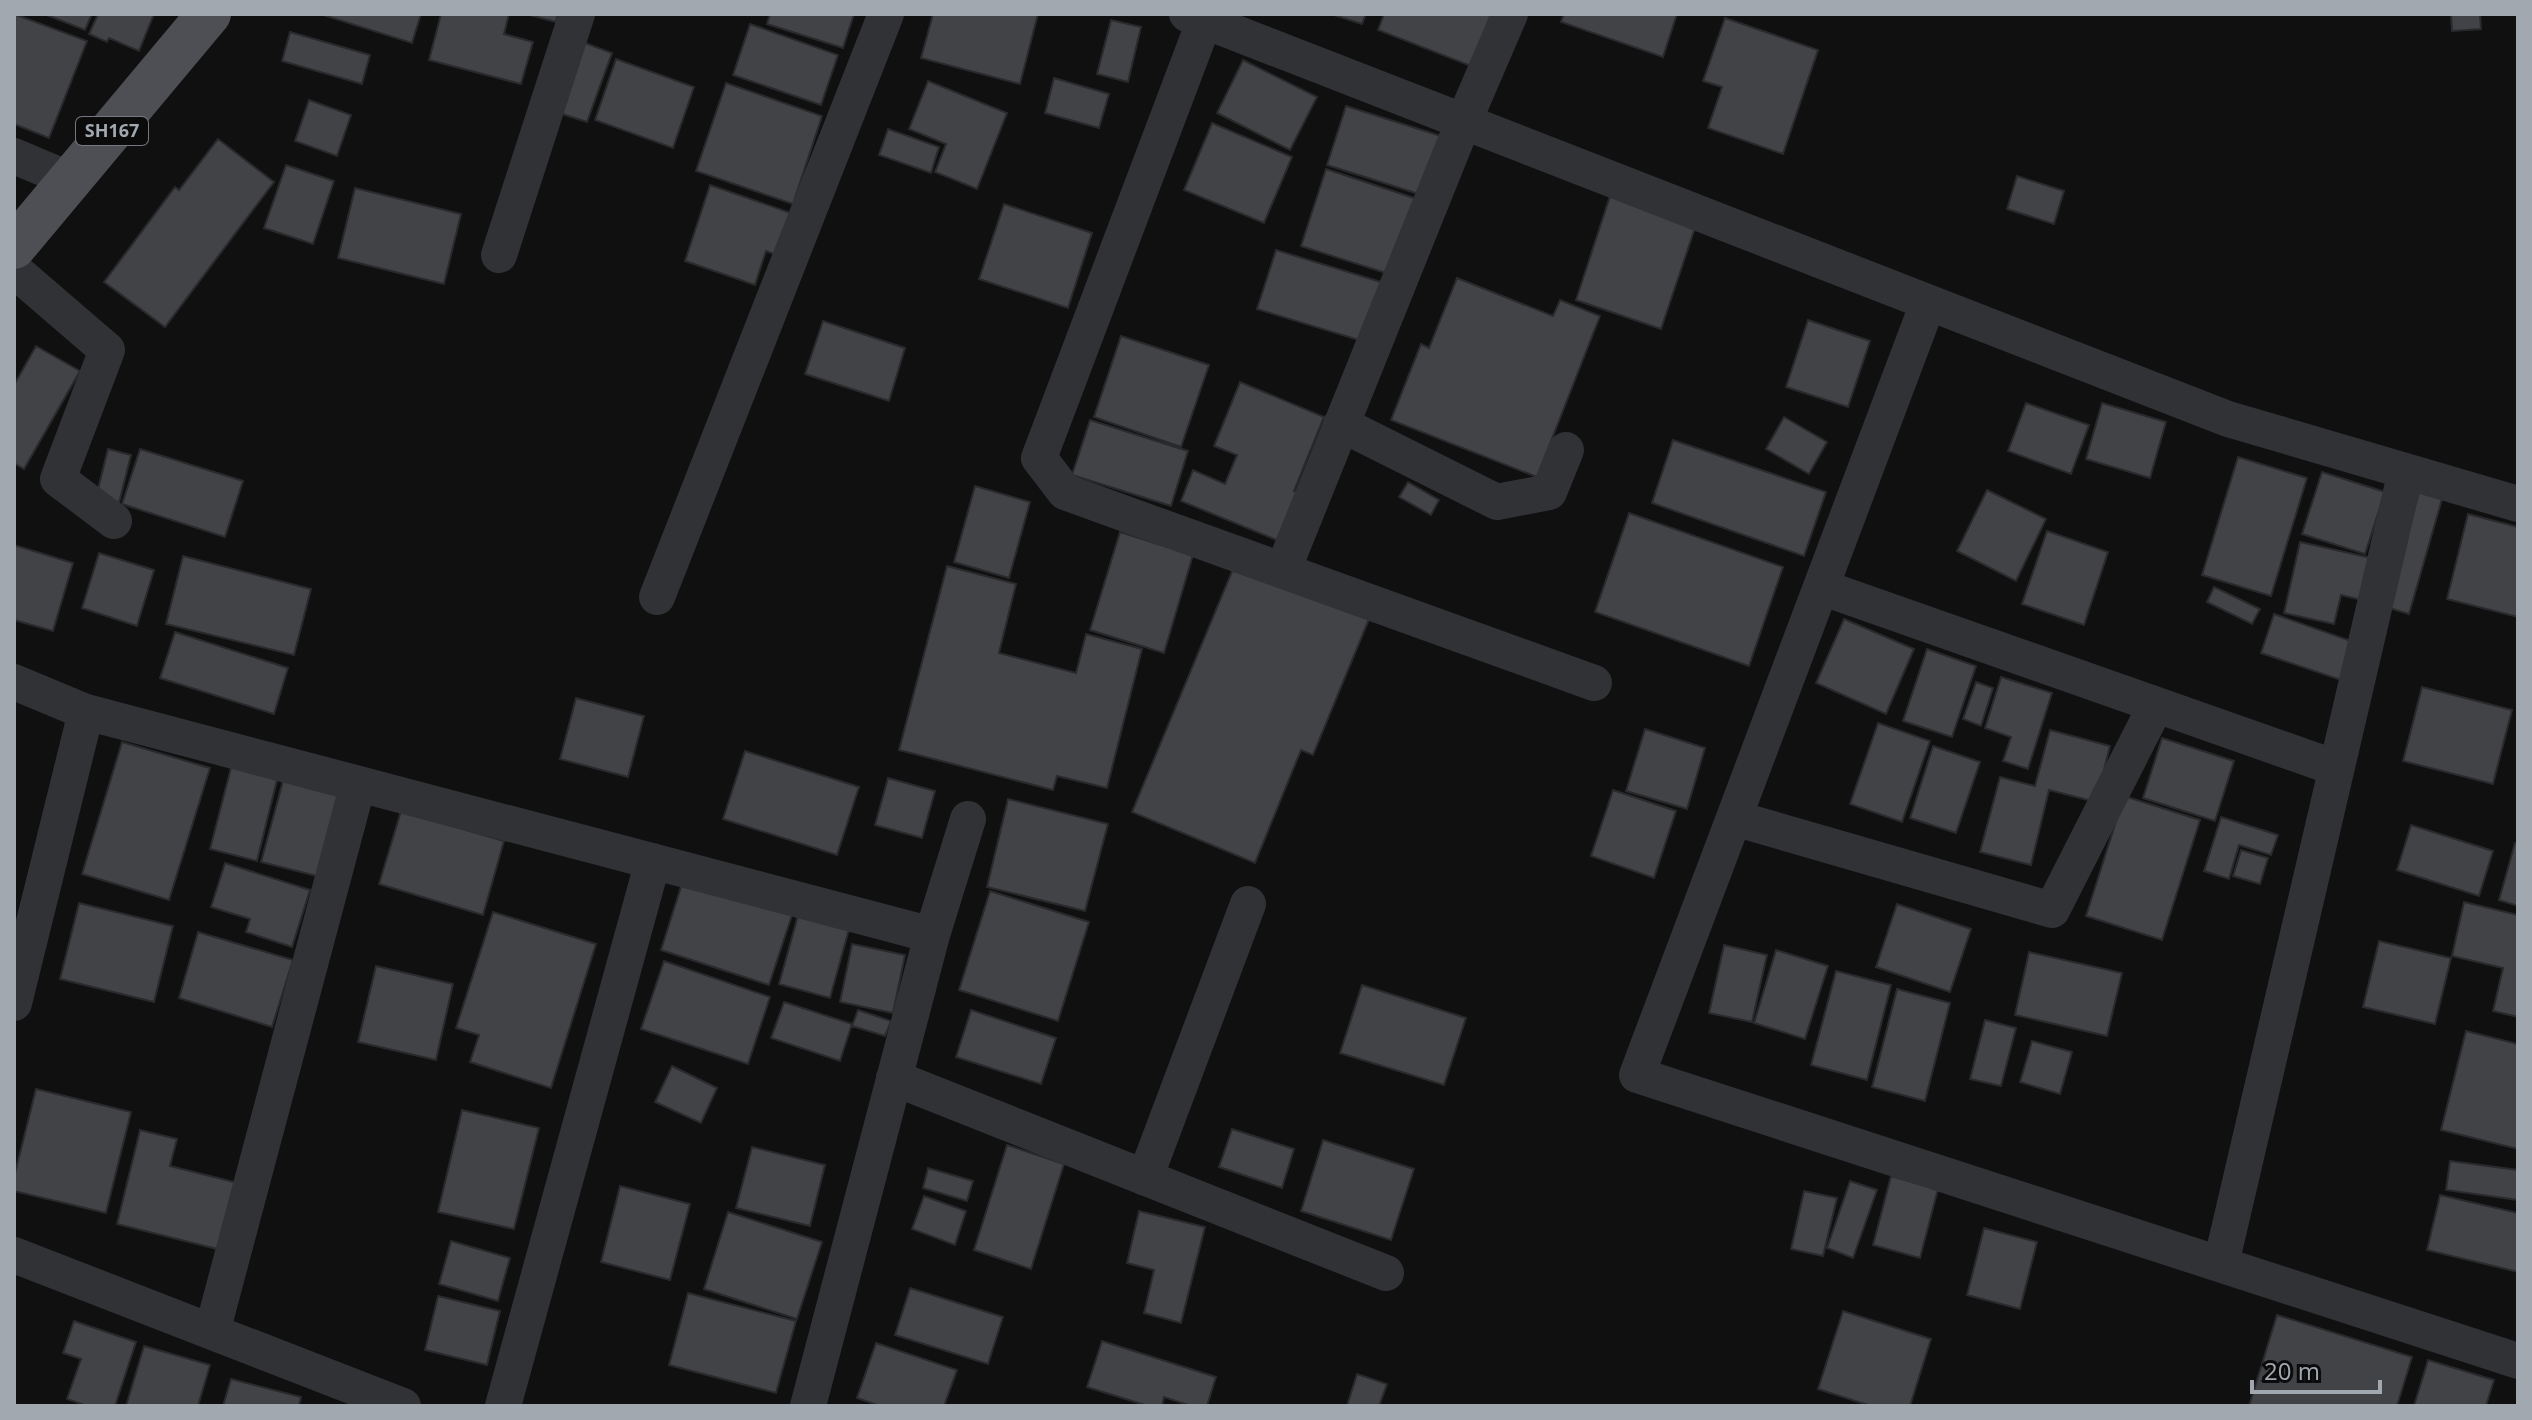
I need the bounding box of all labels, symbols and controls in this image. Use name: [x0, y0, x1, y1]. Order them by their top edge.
road number: SH167: [76, 117, 148, 145]
scale bar: [2252, 1344, 2380, 1394]
text: 20 m: [2264, 1354, 2320, 1387]

